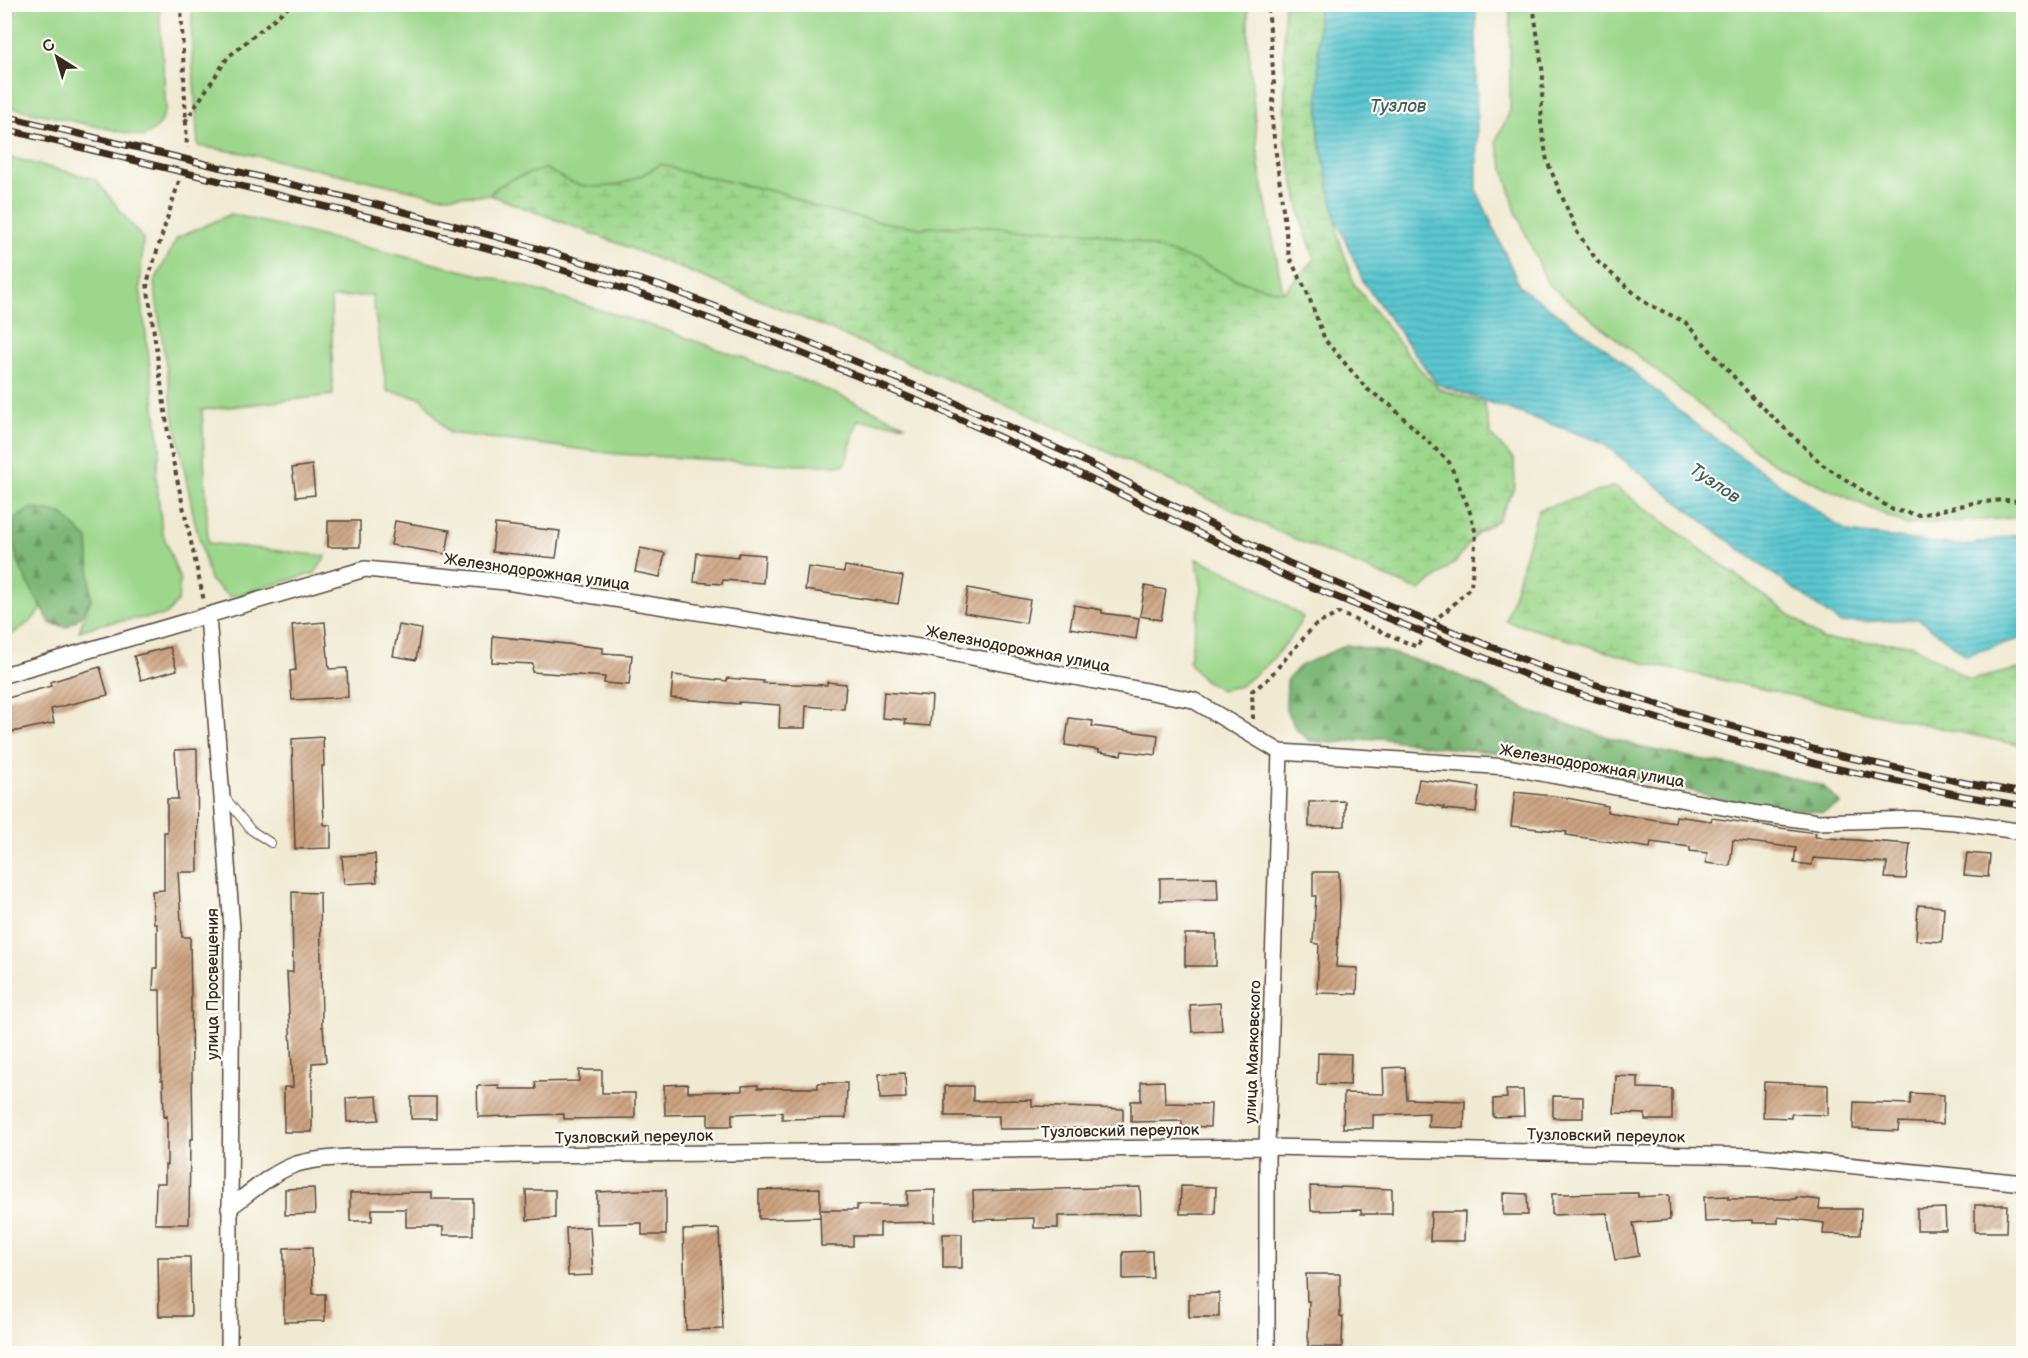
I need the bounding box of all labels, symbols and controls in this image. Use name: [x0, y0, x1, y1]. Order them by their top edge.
north arrow: [27, 27, 87, 87]
text: С: [39, 35, 59, 57]
water label: Тузлов: [1370, 96, 1427, 117]
water label: Тузлов: [1685, 459, 1744, 508]
street label: Железнодорожная улица: [442, 550, 632, 595]
street label: Железнодорожная улица: [924, 622, 1112, 677]
street label: Железнодорожная улица: [1498, 741, 1686, 792]
street label: улица Просвещения: [204, 908, 223, 1060]
street label: улица Маяковского: [1241, 980, 1266, 1124]
street label: Тузловский переулок: [1041, 1121, 1200, 1142]
street label: Тузловский переулок: [1527, 1126, 1686, 1147]
street label: Тузловский переулок: [555, 1127, 714, 1148]

